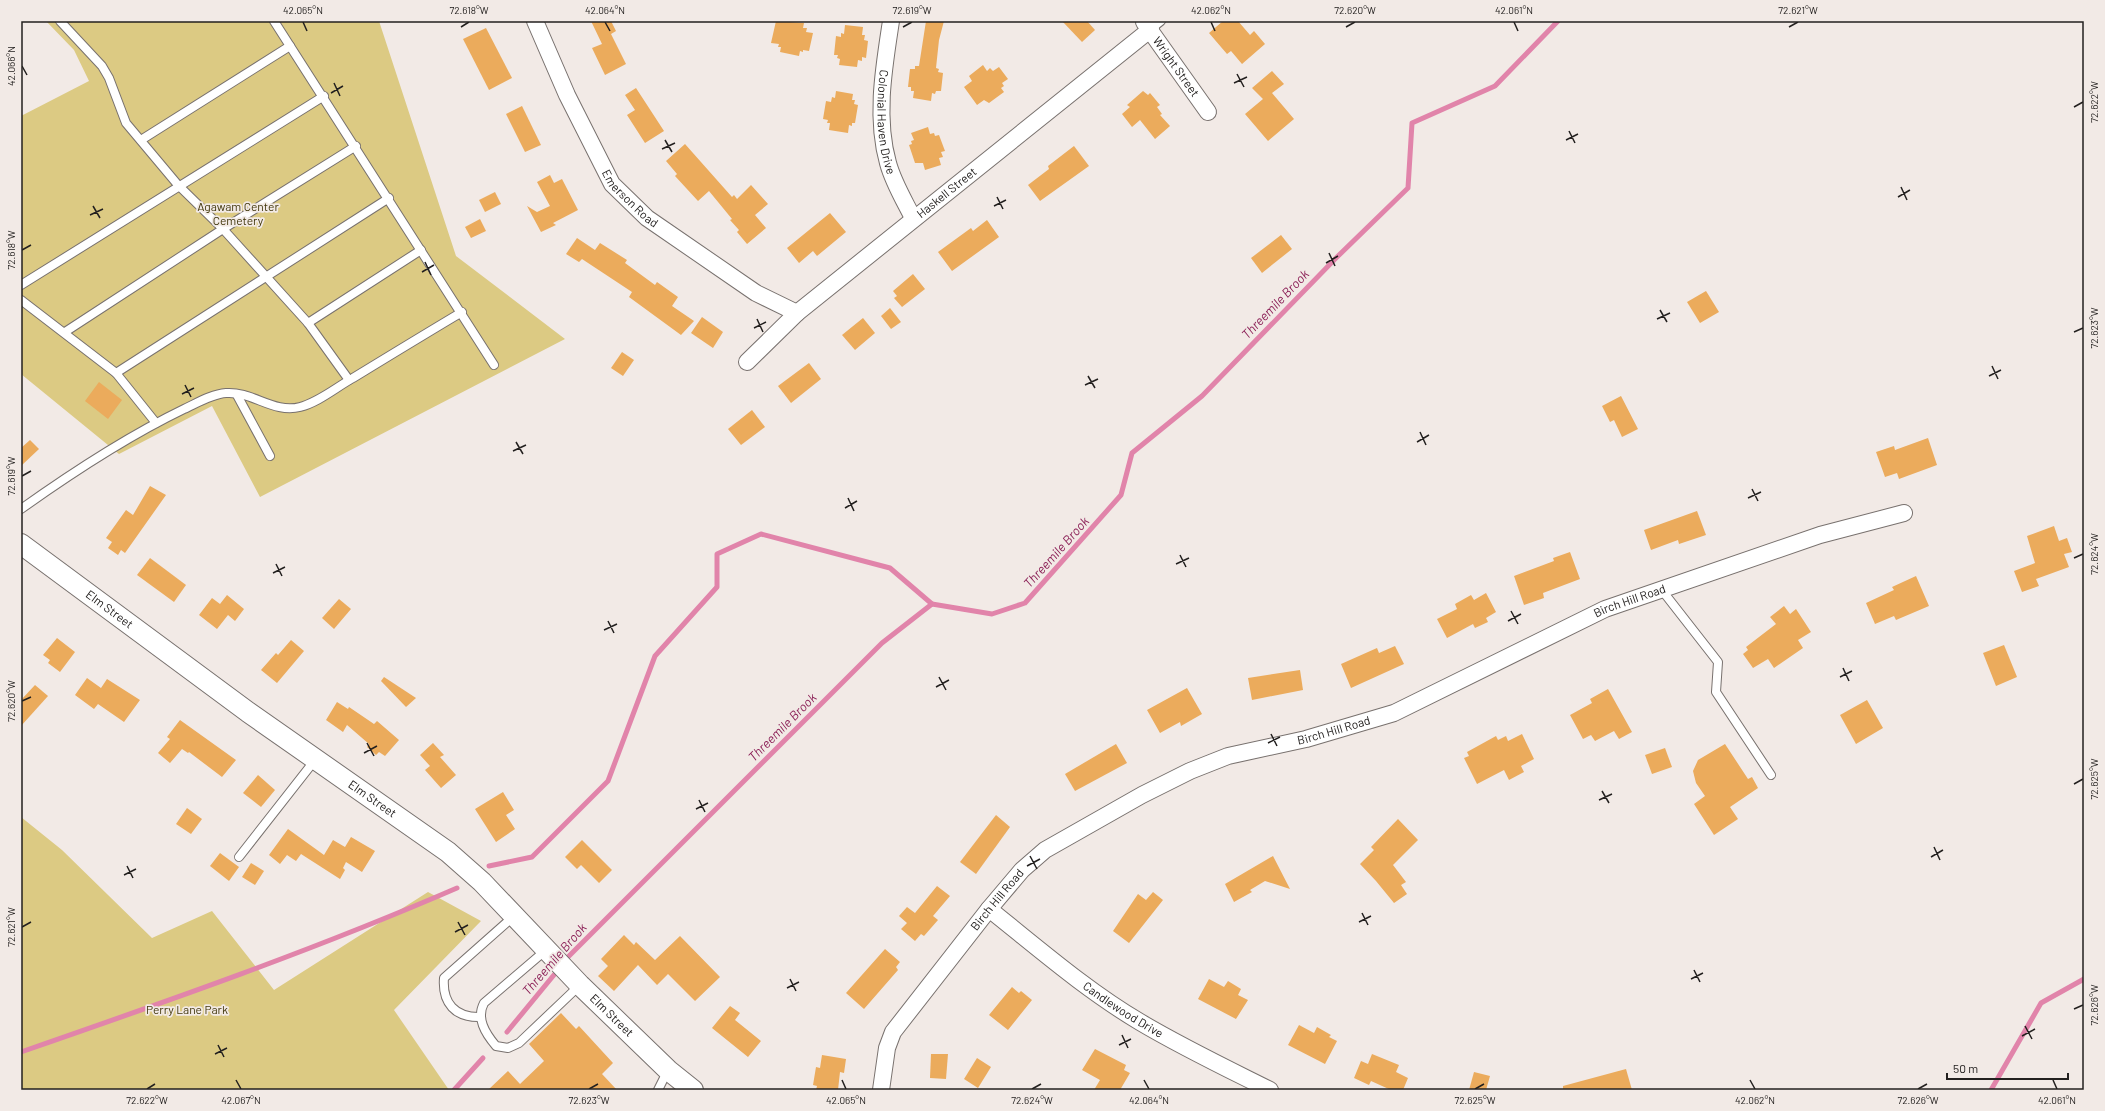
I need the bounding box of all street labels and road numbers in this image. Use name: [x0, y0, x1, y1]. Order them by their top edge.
street label: Wright Street: [1151, 34, 1203, 99]
street label: Colonial Haven Drive: [875, 69, 899, 176]
street label: Haskell Street: [913, 164, 979, 220]
street label: Emerson Road: [600, 167, 661, 230]
street label: Birch Hill Road: [1591, 581, 1667, 620]
street label: Elm Street: [84, 587, 136, 631]
street label: Birch Hill Road: [1296, 712, 1372, 747]
street label: Elm Street: [346, 777, 399, 820]
street label: Birch Hill Road: [967, 866, 1026, 933]
street label: Candlewood Drive: [1081, 978, 1166, 1040]
street label: Elm Street: [588, 991, 637, 1039]

